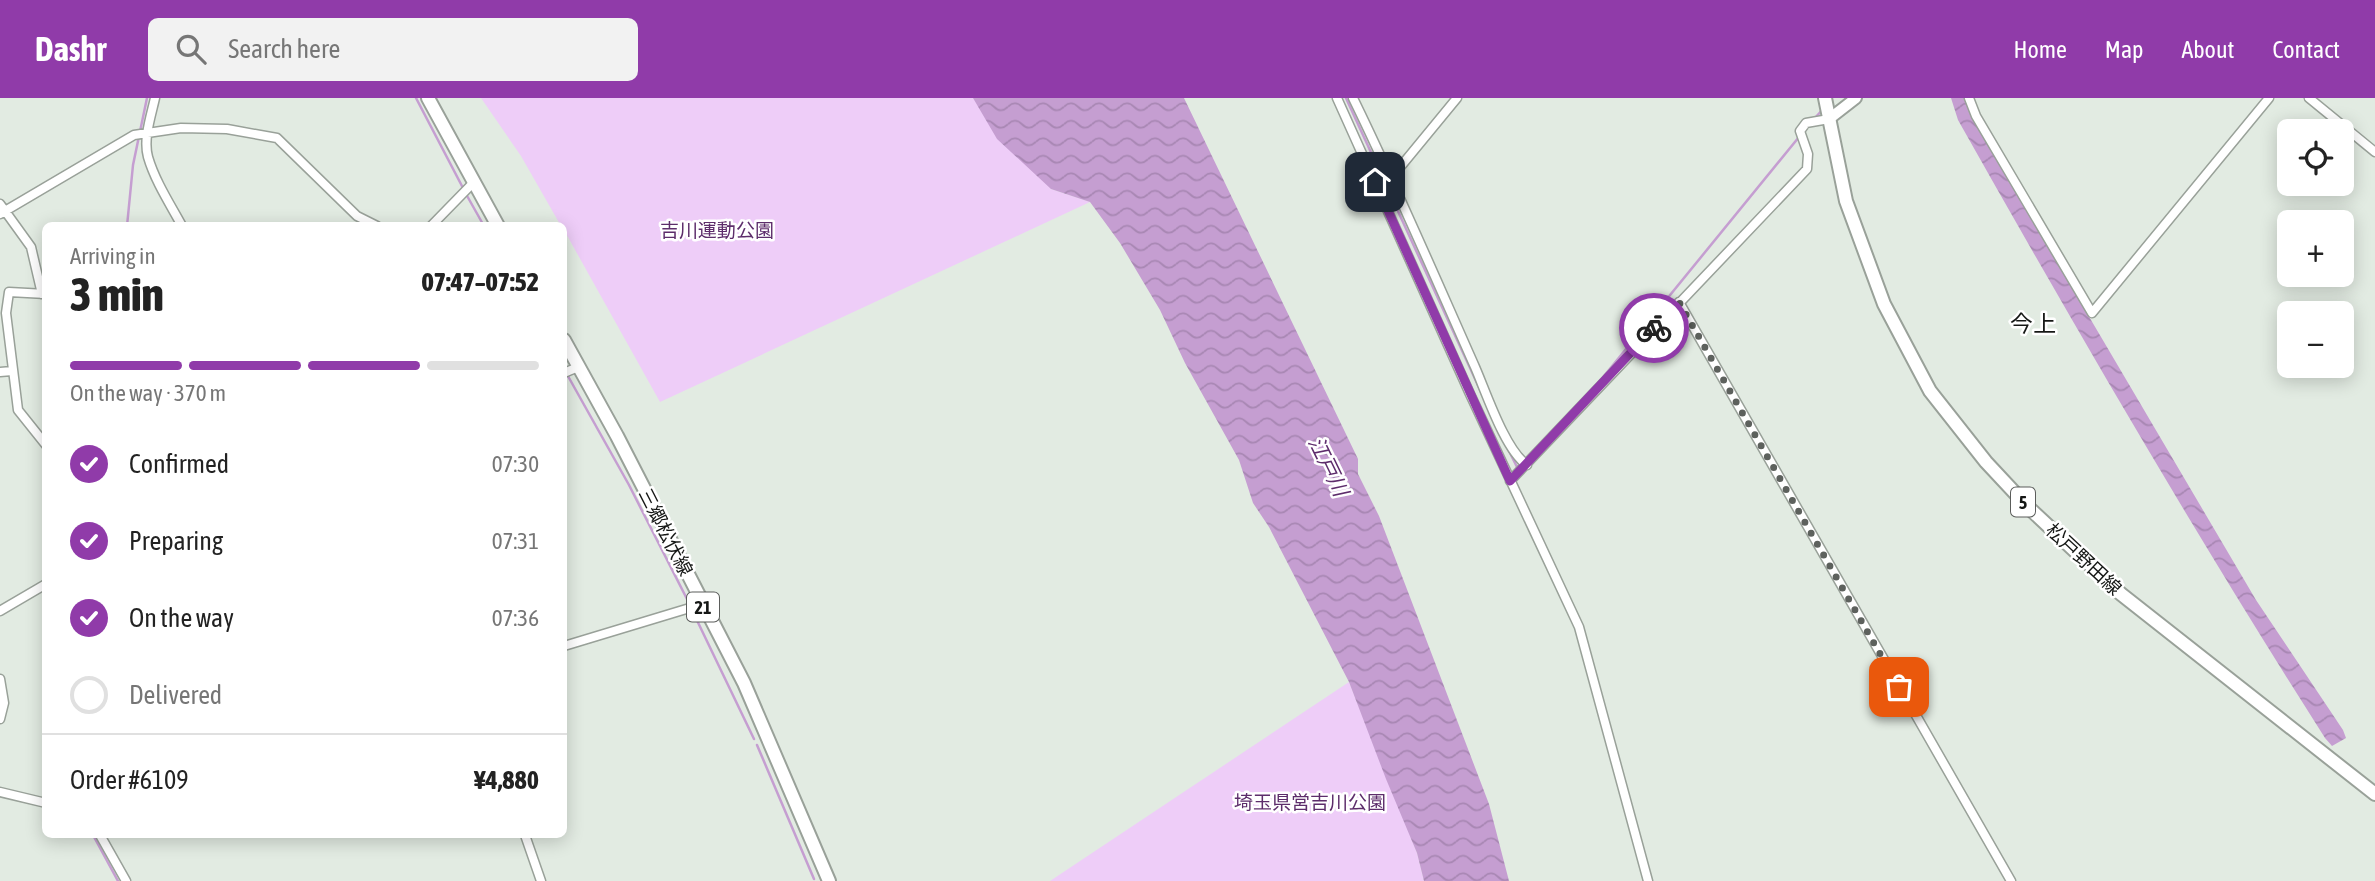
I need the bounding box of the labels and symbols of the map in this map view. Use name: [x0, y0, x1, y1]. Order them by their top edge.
pin: [1345, 152, 1405, 212]
park label: 吉川運動公園: [660, 219, 774, 241]
courier: [1619, 293, 1689, 363]
district label: 今上: [2010, 311, 2056, 337]
water label: 江戸川: [1304, 432, 1354, 501]
street label: 三郷松伏線: [635, 485, 697, 579]
road number: 5: [2011, 488, 2035, 516]
street label: 松戸野田線: [2042, 519, 2126, 599]
road number: 21: [687, 592, 719, 622]
pin: [1869, 657, 1929, 717]
park label: 埼玉県営吉川公園: [1234, 791, 1386, 813]

